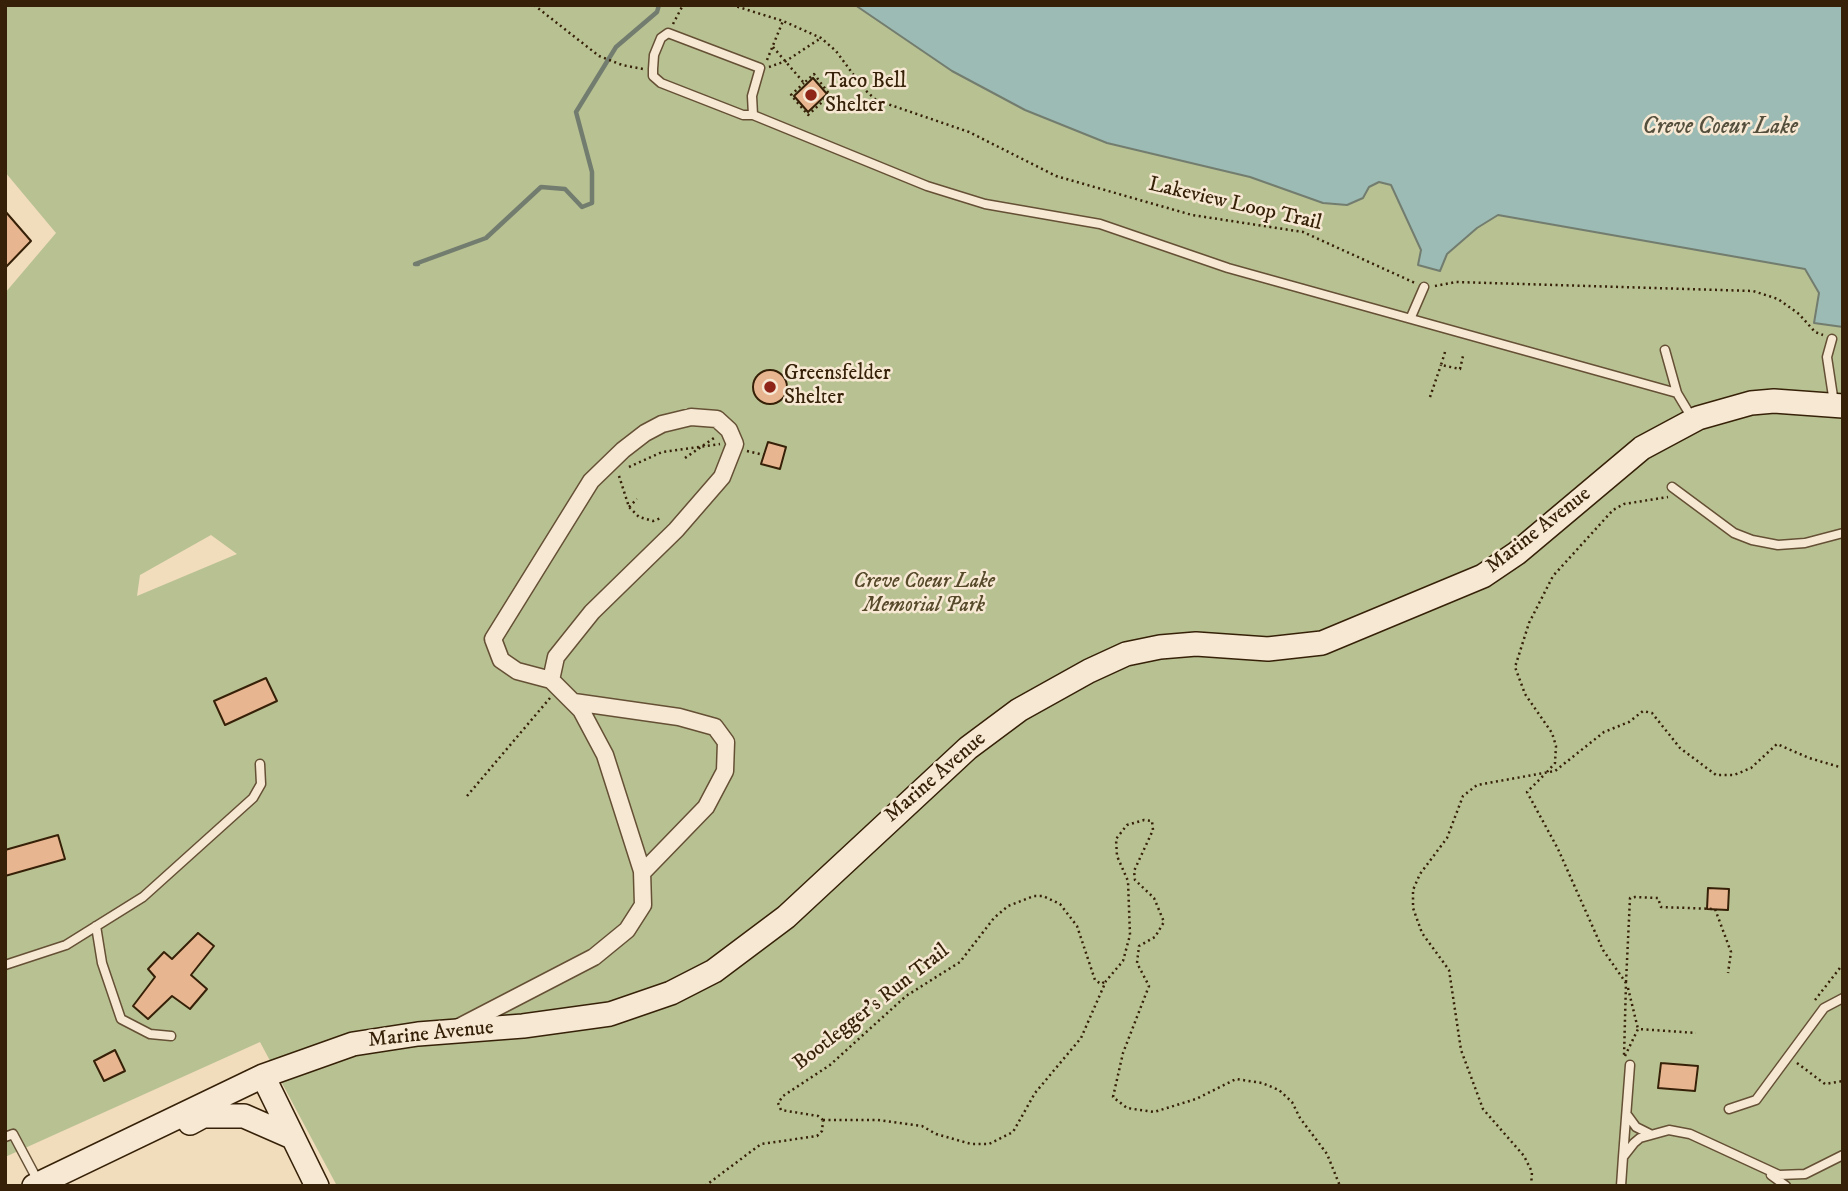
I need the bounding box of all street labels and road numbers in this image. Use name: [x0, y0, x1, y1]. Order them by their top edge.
street label: Lakeview Loop Trail: [1146, 173, 1324, 237]
street label: Marine Avenue: [1482, 482, 1596, 580]
street label: Marine Avenue: [880, 727, 992, 829]
street label: Bootlegger's Run Trail: [789, 939, 955, 1077]
street label: Marine Avenue: [367, 1016, 495, 1054]

